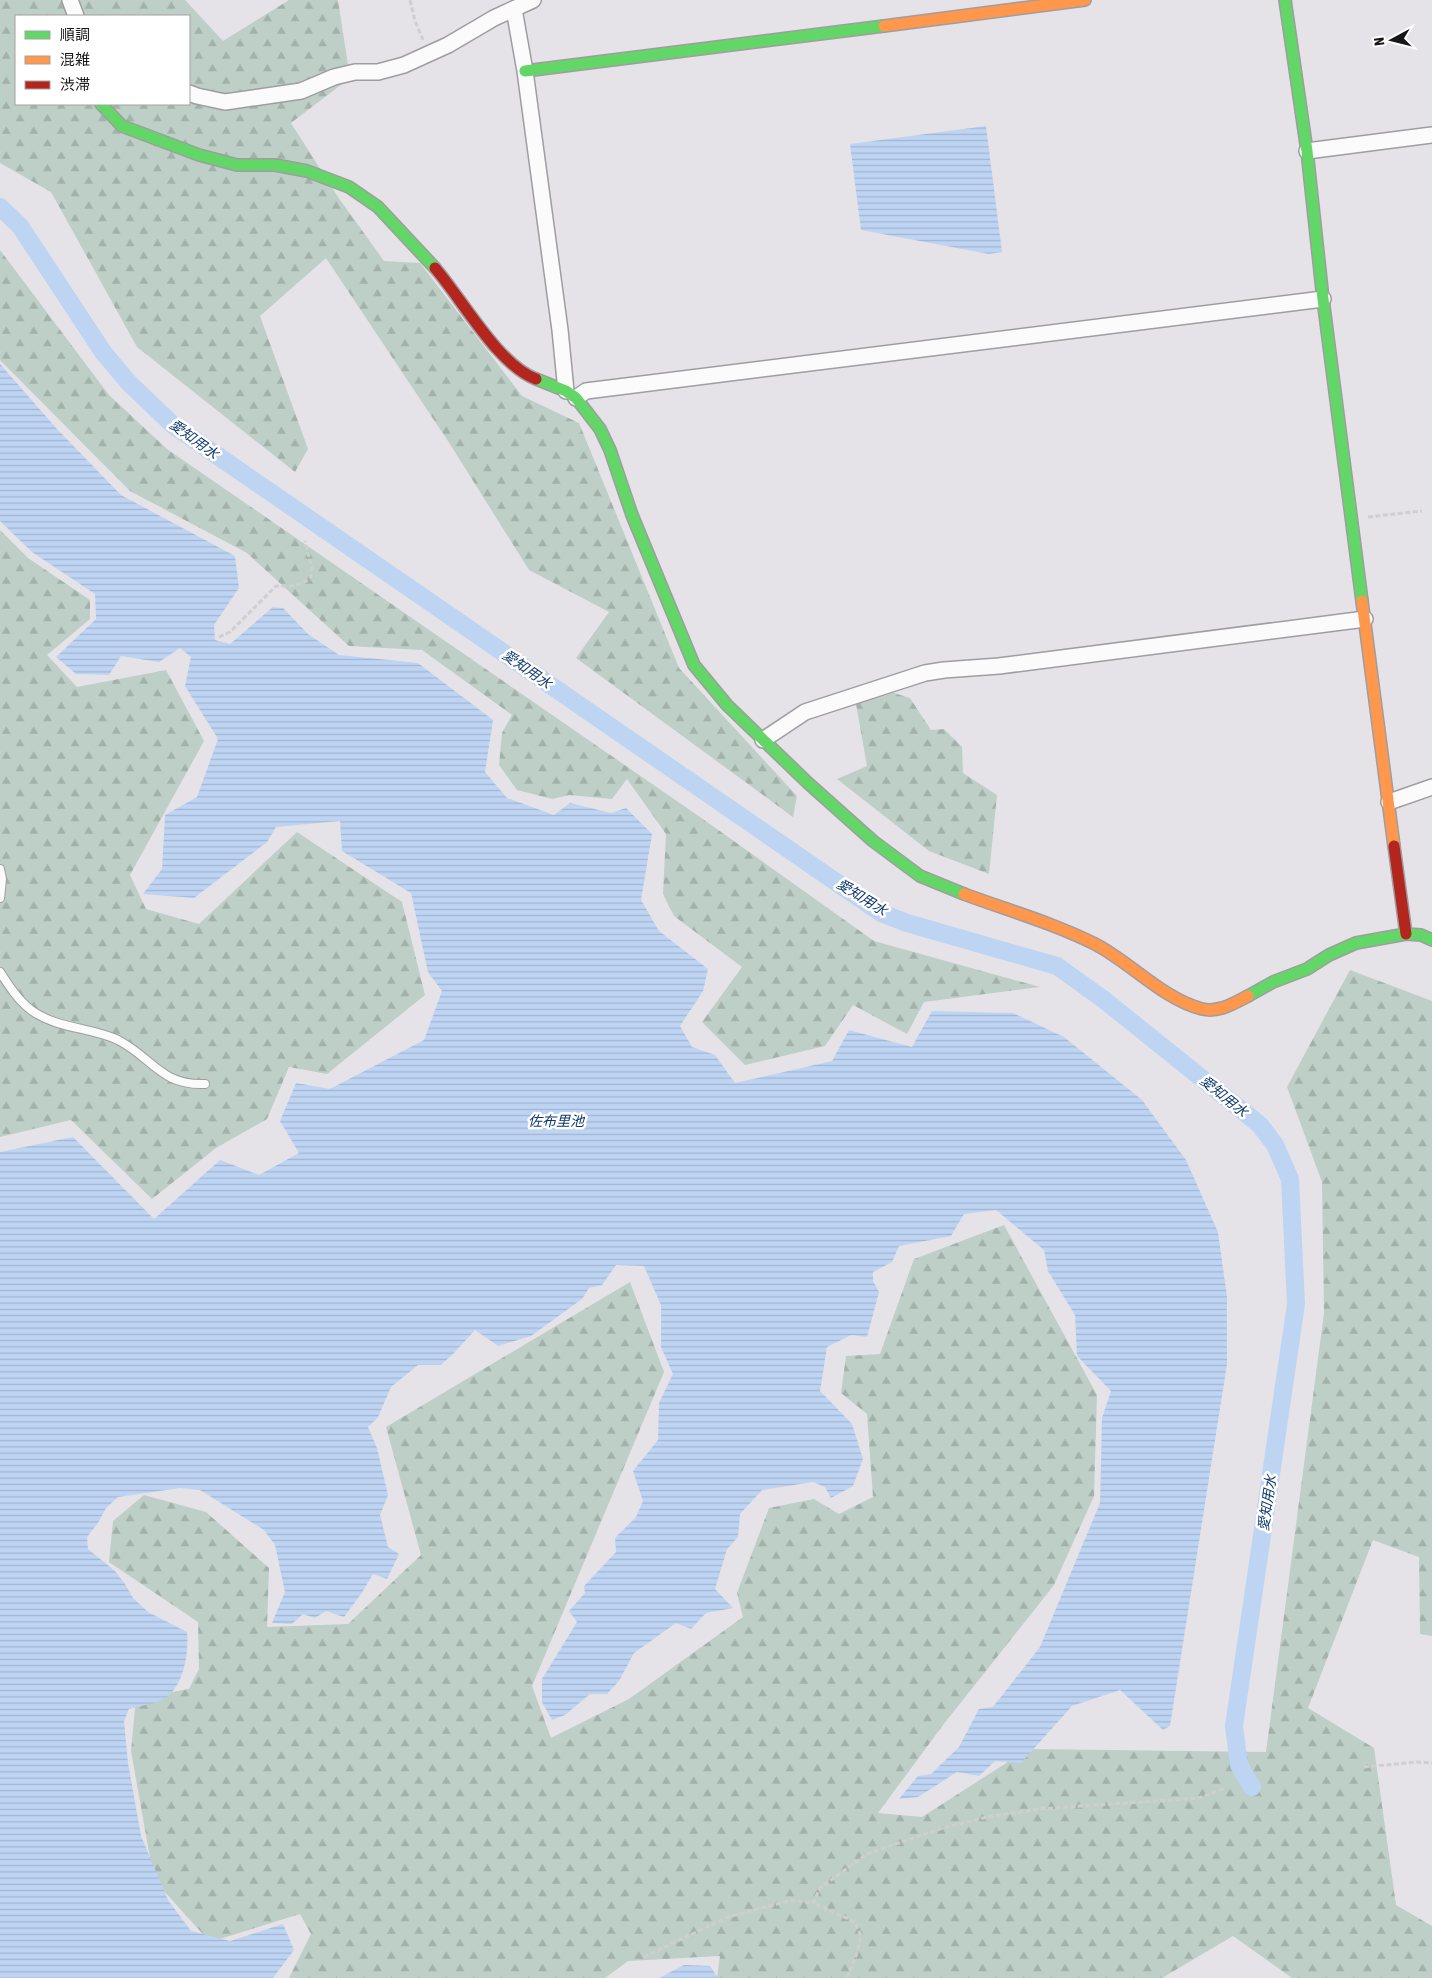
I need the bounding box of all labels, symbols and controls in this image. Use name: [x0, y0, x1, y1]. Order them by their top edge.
legend: [15, 15, 190, 105]
north arrow: [1367, 15, 1417, 65]
text: 順調: [60, 26, 90, 43]
text: N: [1371, 37, 1388, 47]
text: 混雑: [60, 51, 90, 68]
text: 渋滞: [60, 76, 90, 93]
water label: 愛知用水: [167, 416, 223, 463]
water label: 愛知用水: [499, 646, 556, 693]
water label: 愛知用水: [834, 875, 892, 920]
water label: 愛知用水: [1197, 1072, 1252, 1121]
water label: 佐布里池: [528, 1113, 586, 1129]
water label: 愛知用水: [1255, 1472, 1279, 1532]

